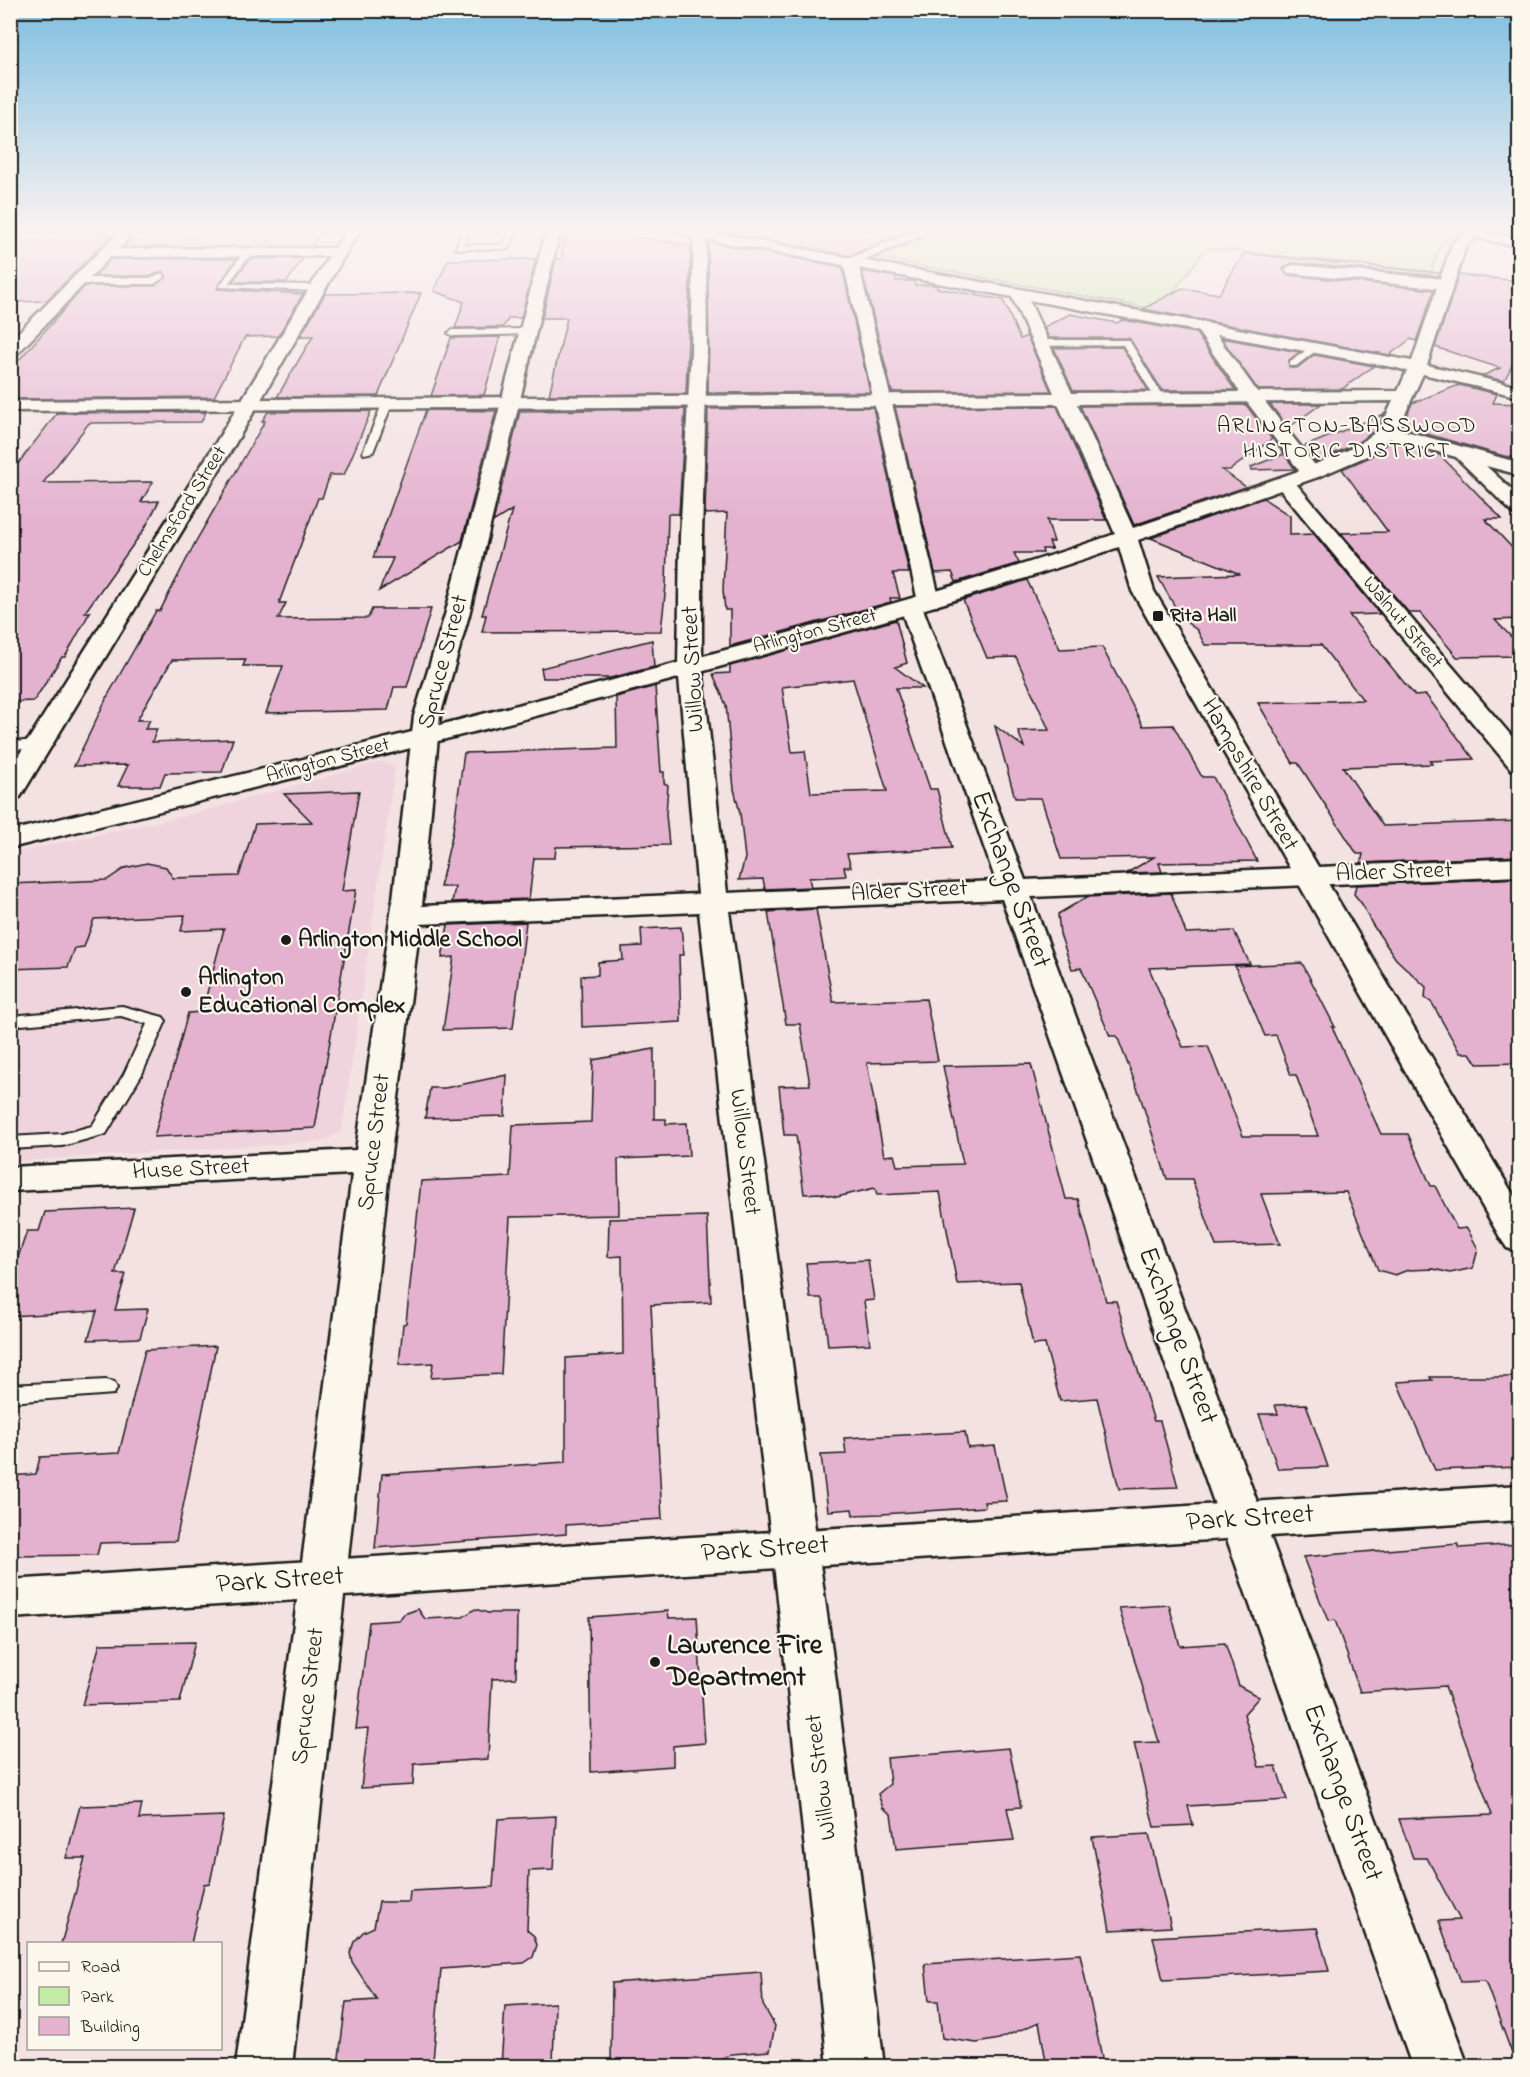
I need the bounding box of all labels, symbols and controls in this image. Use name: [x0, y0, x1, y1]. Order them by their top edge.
district label: ARLINGTON-BASSWOOD HISTORIC DISTRICT: [1217, 411, 1477, 468]
street label: Chelmsford Street: [131, 441, 235, 583]
street label: Walnut Street: [1355, 570, 1450, 676]
street label: Spruce Street: [409, 591, 479, 733]
street label: Arlington Street: [750, 602, 880, 663]
place label: Rita Hall: [1170, 602, 1236, 631]
street label: Willow Street: [673, 605, 715, 733]
marker: Rita Hall: [1151, 609, 1165, 623]
street label: Hampshire Street: [1191, 692, 1307, 858]
street label: Arlington Street: [263, 731, 393, 792]
street label: Exchange Street: [959, 786, 1061, 974]
street label: Alder Street: [1335, 853, 1453, 893]
street label: Alder Street: [850, 871, 968, 913]
place label: Arlington Middle School: [298, 923, 522, 959]
marker: Arlington Middle School: [279, 933, 293, 947]
place label: Arlington Educational Complex: [198, 961, 405, 1024]
marker: Arlington Educational Complex: [179, 985, 193, 999]
street label: Spruce Street: [349, 1072, 401, 1212]
street label: Willow Street: [719, 1087, 769, 1217]
street label: Huse Street: [132, 1149, 250, 1191]
street label: Exchange Street: [1126, 1242, 1228, 1430]
street label: Park Street: [1185, 1494, 1315, 1544]
street label: Park Street: [700, 1525, 830, 1575]
street label: Park Street: [215, 1556, 345, 1606]
street label: Spruce Street: [283, 1626, 335, 1766]
place label: Lawrence Fire Department: [665, 1626, 824, 1699]
marker: Lawrence Fire Department: [648, 1655, 662, 1669]
street label: Exchange Street: [1291, 1699, 1393, 1887]
street label: Willow Street: [797, 1712, 847, 1842]
legend: [27, 1942, 222, 2050]
text: Road: [81, 1955, 120, 1981]
text: Park: [81, 1985, 114, 2011]
text: Building: [80, 2015, 140, 2042]

